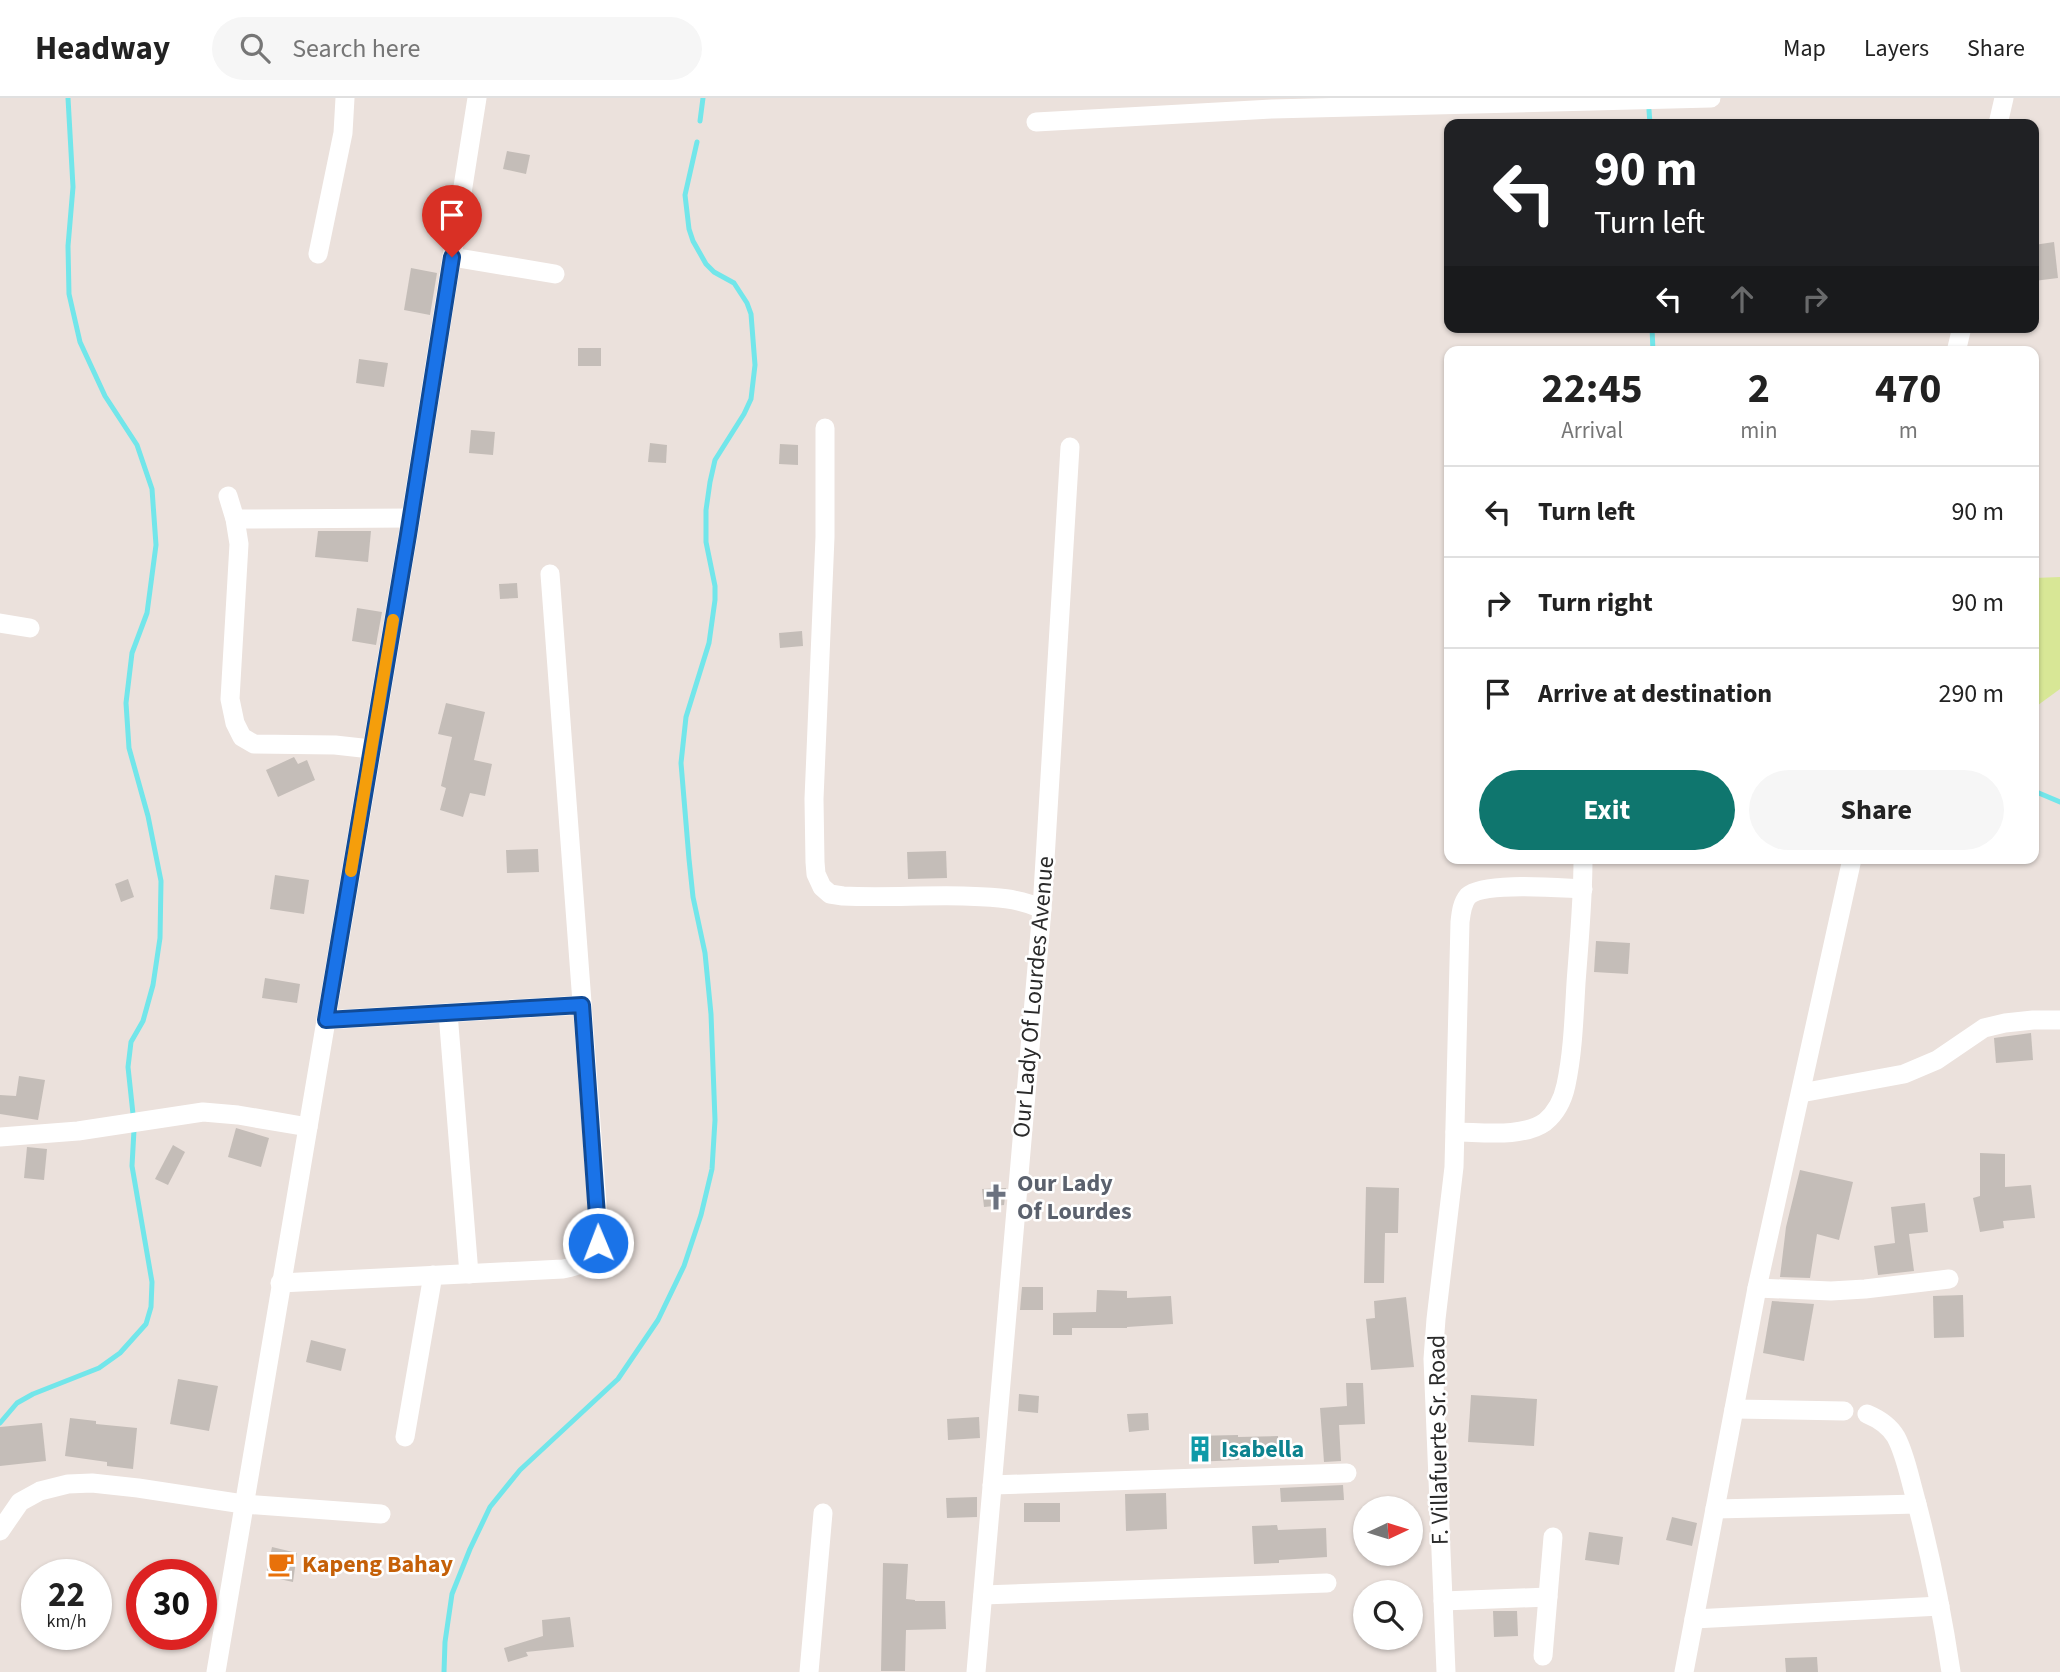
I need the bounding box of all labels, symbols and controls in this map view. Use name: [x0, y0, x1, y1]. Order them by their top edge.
search box: [212, 17, 702, 80]
text: Headway: [35, 25, 170, 72]
icon: search: [236, 29, 274, 67]
text: Search here: [292, 30, 420, 67]
text: Map: [1783, 31, 1826, 66]
text: Layers: [1864, 31, 1929, 66]
text: Share: [1967, 31, 2025, 66]
text: 90 m: [1594, 135, 1698, 205]
icon: left: [1479, 147, 1570, 238]
pin: [422, 185, 482, 257]
icon: arrive: [433, 196, 471, 234]
text: Turn left: [1594, 200, 1705, 246]
icon: left: [1650, 280, 1688, 318]
icon: ahead: [1723, 280, 1761, 318]
icon: right: [1796, 280, 1834, 318]
text: 22:45: [1541, 359, 1643, 419]
text: 2: [1748, 359, 1770, 419]
text: 470: [1875, 359, 1942, 419]
text: Arrival: [1561, 414, 1623, 447]
text: min: [1740, 414, 1778, 447]
text: m: [1899, 414, 1918, 447]
icon: left: [1479, 493, 1517, 531]
text: Turn left: [1538, 493, 1635, 530]
text: 90 m: [1951, 493, 2004, 530]
icon: right: [1479, 584, 1517, 622]
text: Turn right: [1538, 584, 1653, 621]
text: 90 m: [1951, 584, 2004, 621]
icon: arrive: [1479, 675, 1517, 713]
text: Arrive at destination: [1538, 675, 1772, 712]
text: 290 m: [1938, 675, 2004, 712]
button: Exit: [1479, 770, 1735, 850]
button: Share: [1749, 770, 2004, 850]
street label: Our Lady Of Lourdes Avenue: [1004, 855, 1063, 1139]
place label: Our Lady Of Lourdes: [1017, 1166, 1132, 1229]
church icon: Our Lady Of Lourdes: [981, 1182, 1011, 1212]
position arrow: [561, 1206, 635, 1280]
street label: F. Villafuerte Sr. Road: [1419, 1335, 1458, 1545]
place label: Isabella: [1221, 1432, 1304, 1467]
building icon: Isabella: [1185, 1434, 1215, 1464]
north arrow: [1353, 1496, 1423, 1566]
map controls: [1353, 1496, 1423, 1650]
place label: Kapeng Bahay: [302, 1547, 453, 1582]
cafe icon: Kapeng Bahay: [266, 1549, 296, 1579]
speed limit sign: 30: [126, 1559, 217, 1650]
text: 22: [48, 1570, 85, 1620]
button: search: [1353, 1580, 1423, 1650]
text: km/h: [47, 1609, 86, 1634]

